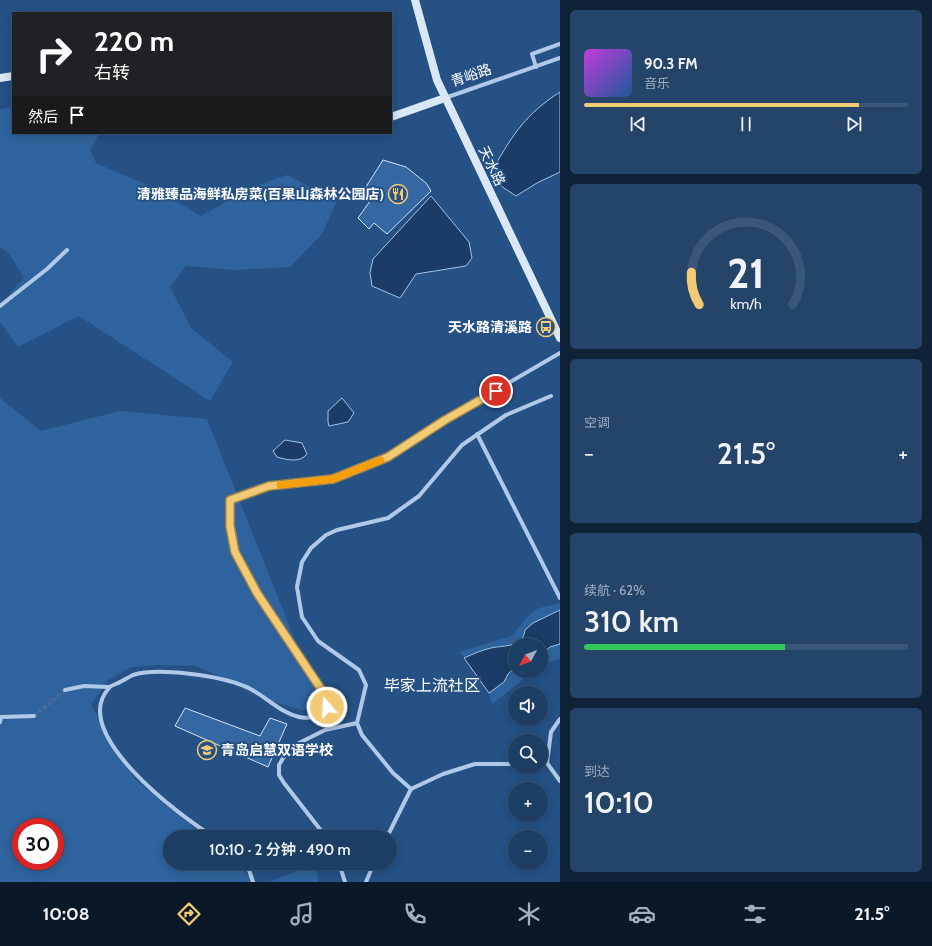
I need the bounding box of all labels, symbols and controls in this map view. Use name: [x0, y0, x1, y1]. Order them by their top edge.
text: 220 m: [94, 24, 174, 58]
icon: right: [28, 28, 80, 80]
text: 90.3 FM: [644, 55, 698, 73]
street label: 青峪路: [448, 60, 494, 90]
text: 右转: [94, 62, 130, 84]
text: 音乐: [644, 75, 670, 91]
icon: arrive: [66, 104, 88, 126]
text: 然后: [28, 108, 58, 126]
icon: previous: [627, 113, 649, 135]
icon: pause: [735, 113, 757, 135]
icon: next: [843, 113, 865, 135]
street label: 天水路: [475, 143, 509, 189]
restaurant icon: 清雅臻品海鲜私房菜(百果山森林公园店): [387, 183, 409, 205]
place label: 清雅臻品海鲜私房菜(百果山森林公园店): [137, 185, 384, 203]
text: 21: [727, 247, 765, 297]
text: km/h: [730, 294, 762, 312]
bus stop icon: 天水路清溪路: [535, 316, 557, 338]
place label: 天水路清溪路: [448, 318, 532, 336]
pin: [479, 374, 513, 408]
icon: arrive: [485, 380, 507, 402]
text: 空调: [584, 414, 610, 430]
text: 21.5°: [717, 435, 775, 472]
text: −: [584, 440, 594, 467]
text: +: [898, 440, 908, 467]
text: 续航 · 62%: [584, 582, 645, 598]
text: 310 km: [584, 603, 679, 640]
north arrow: [508, 638, 548, 678]
map controls: [508, 638, 548, 870]
district label: 毕家上流社区: [384, 676, 480, 695]
position arrow: [306, 686, 348, 728]
button: sound: [508, 686, 548, 726]
button: search: [508, 734, 548, 774]
school or university icon: 青岛启慧双语学校: [196, 739, 218, 761]
place label: 青岛启慧双语学校: [221, 741, 333, 759]
text: 到达: [584, 763, 610, 779]
button: +: [508, 782, 548, 822]
text: 10:10: [584, 784, 654, 821]
speed limit sign: 30: [12, 818, 64, 870]
button: −: [508, 830, 548, 870]
text: 10:10 · 2 分钟 · 490 m: [209, 841, 351, 859]
icon: directions: [175, 900, 203, 928]
icon: music: [288, 900, 316, 928]
icon: phone: [401, 900, 429, 928]
icon: climate: [515, 900, 543, 928]
icon: car: [628, 900, 656, 928]
icon: filters: [741, 900, 769, 928]
text: 10:08: [43, 903, 90, 925]
text: 21.5°: [854, 903, 889, 925]

